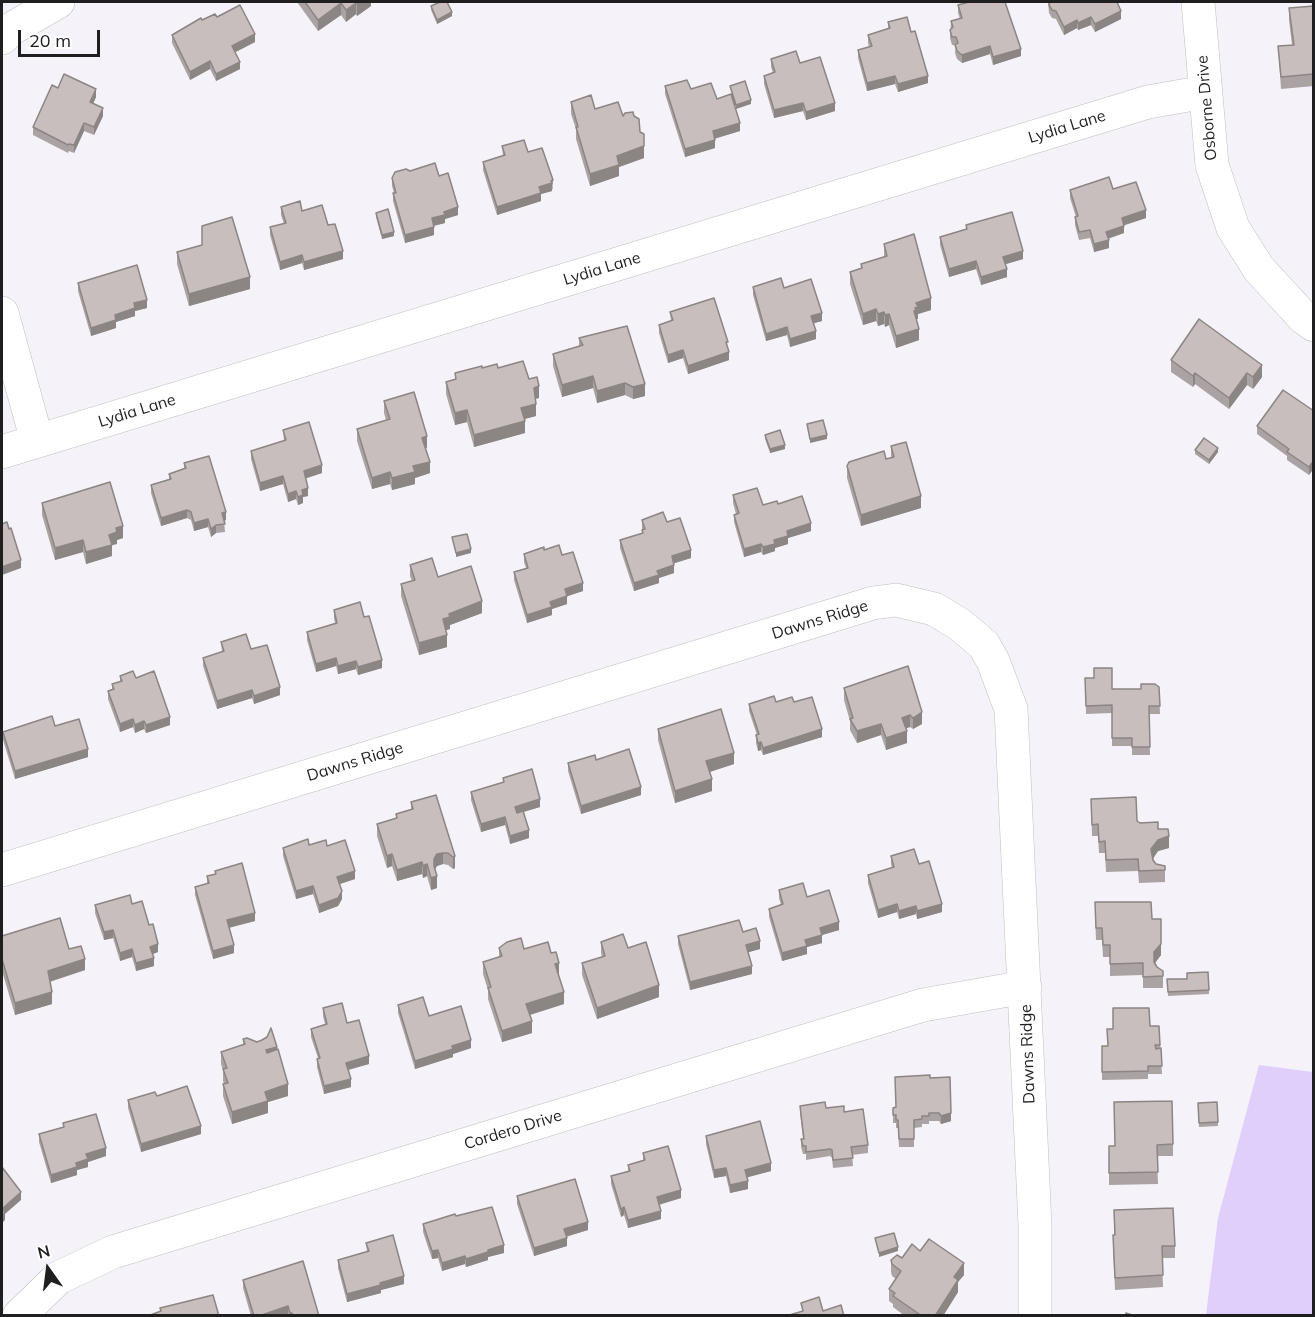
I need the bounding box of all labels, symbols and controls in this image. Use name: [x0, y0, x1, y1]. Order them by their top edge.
scale bar: [21, 18, 104, 56]
text: 20 m: [29, 29, 71, 52]
street label: Osborne Drive: [1193, 54, 1221, 162]
street label: Lydia Lane: [1026, 106, 1108, 148]
street label: Lydia Lane: [561, 248, 643, 290]
street label: Lydia Lane: [96, 390, 178, 432]
street label: Dawns Ridge: [770, 596, 870, 644]
street label: Dawns Ridge: [305, 738, 405, 786]
street label: Dawns Ridge: [1017, 1004, 1039, 1104]
street label: Cordero Drive: [462, 1106, 564, 1154]
north arrow: [18, 1239, 78, 1299]
text: N: [35, 1240, 52, 1263]

